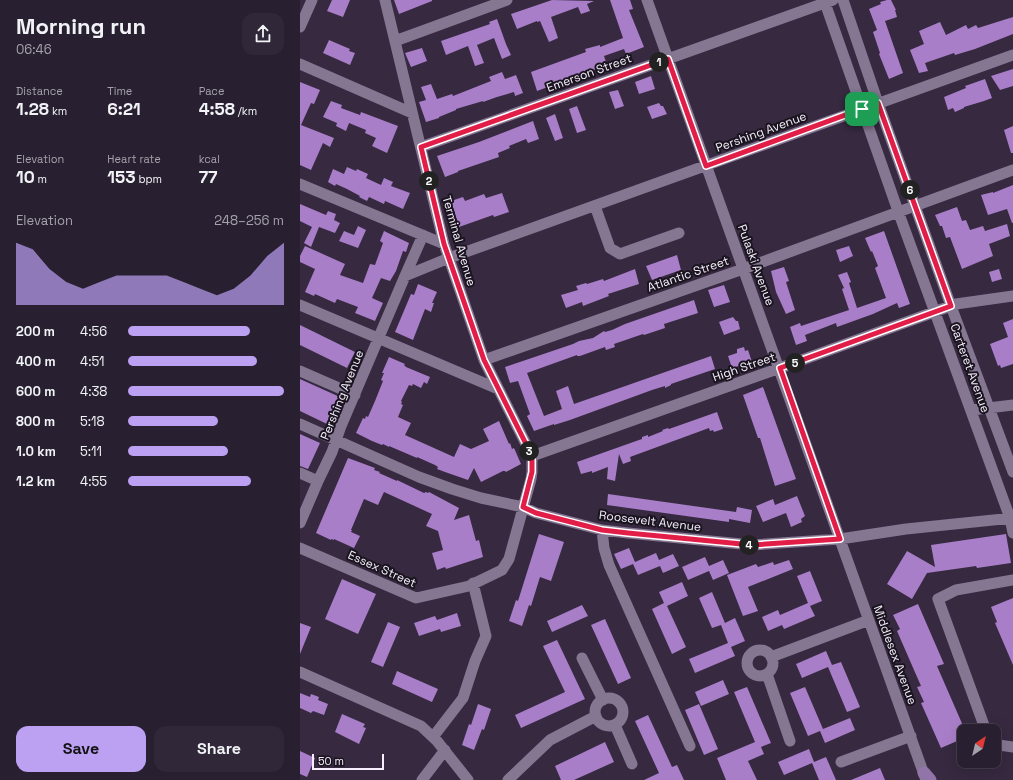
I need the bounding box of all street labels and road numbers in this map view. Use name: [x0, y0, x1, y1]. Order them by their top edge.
street label: Emerson Street: [544, 50, 634, 96]
street label: Pershing Avenue: [713, 108, 809, 156]
street label: Terminal Avenue: [438, 194, 480, 288]
street label: Pulaski Avenue: [734, 222, 778, 308]
street label: Atlantic Street: [645, 253, 731, 295]
street label: Carteret Avenue: [946, 321, 994, 415]
street label: Pershing Avenue: [317, 348, 367, 442]
street label: High Street: [710, 349, 778, 385]
street label: Roosevelt Avenue: [598, 507, 702, 535]
street label: Essex Street: [345, 547, 419, 591]
street label: Middlesex Avenue: [870, 603, 920, 707]

